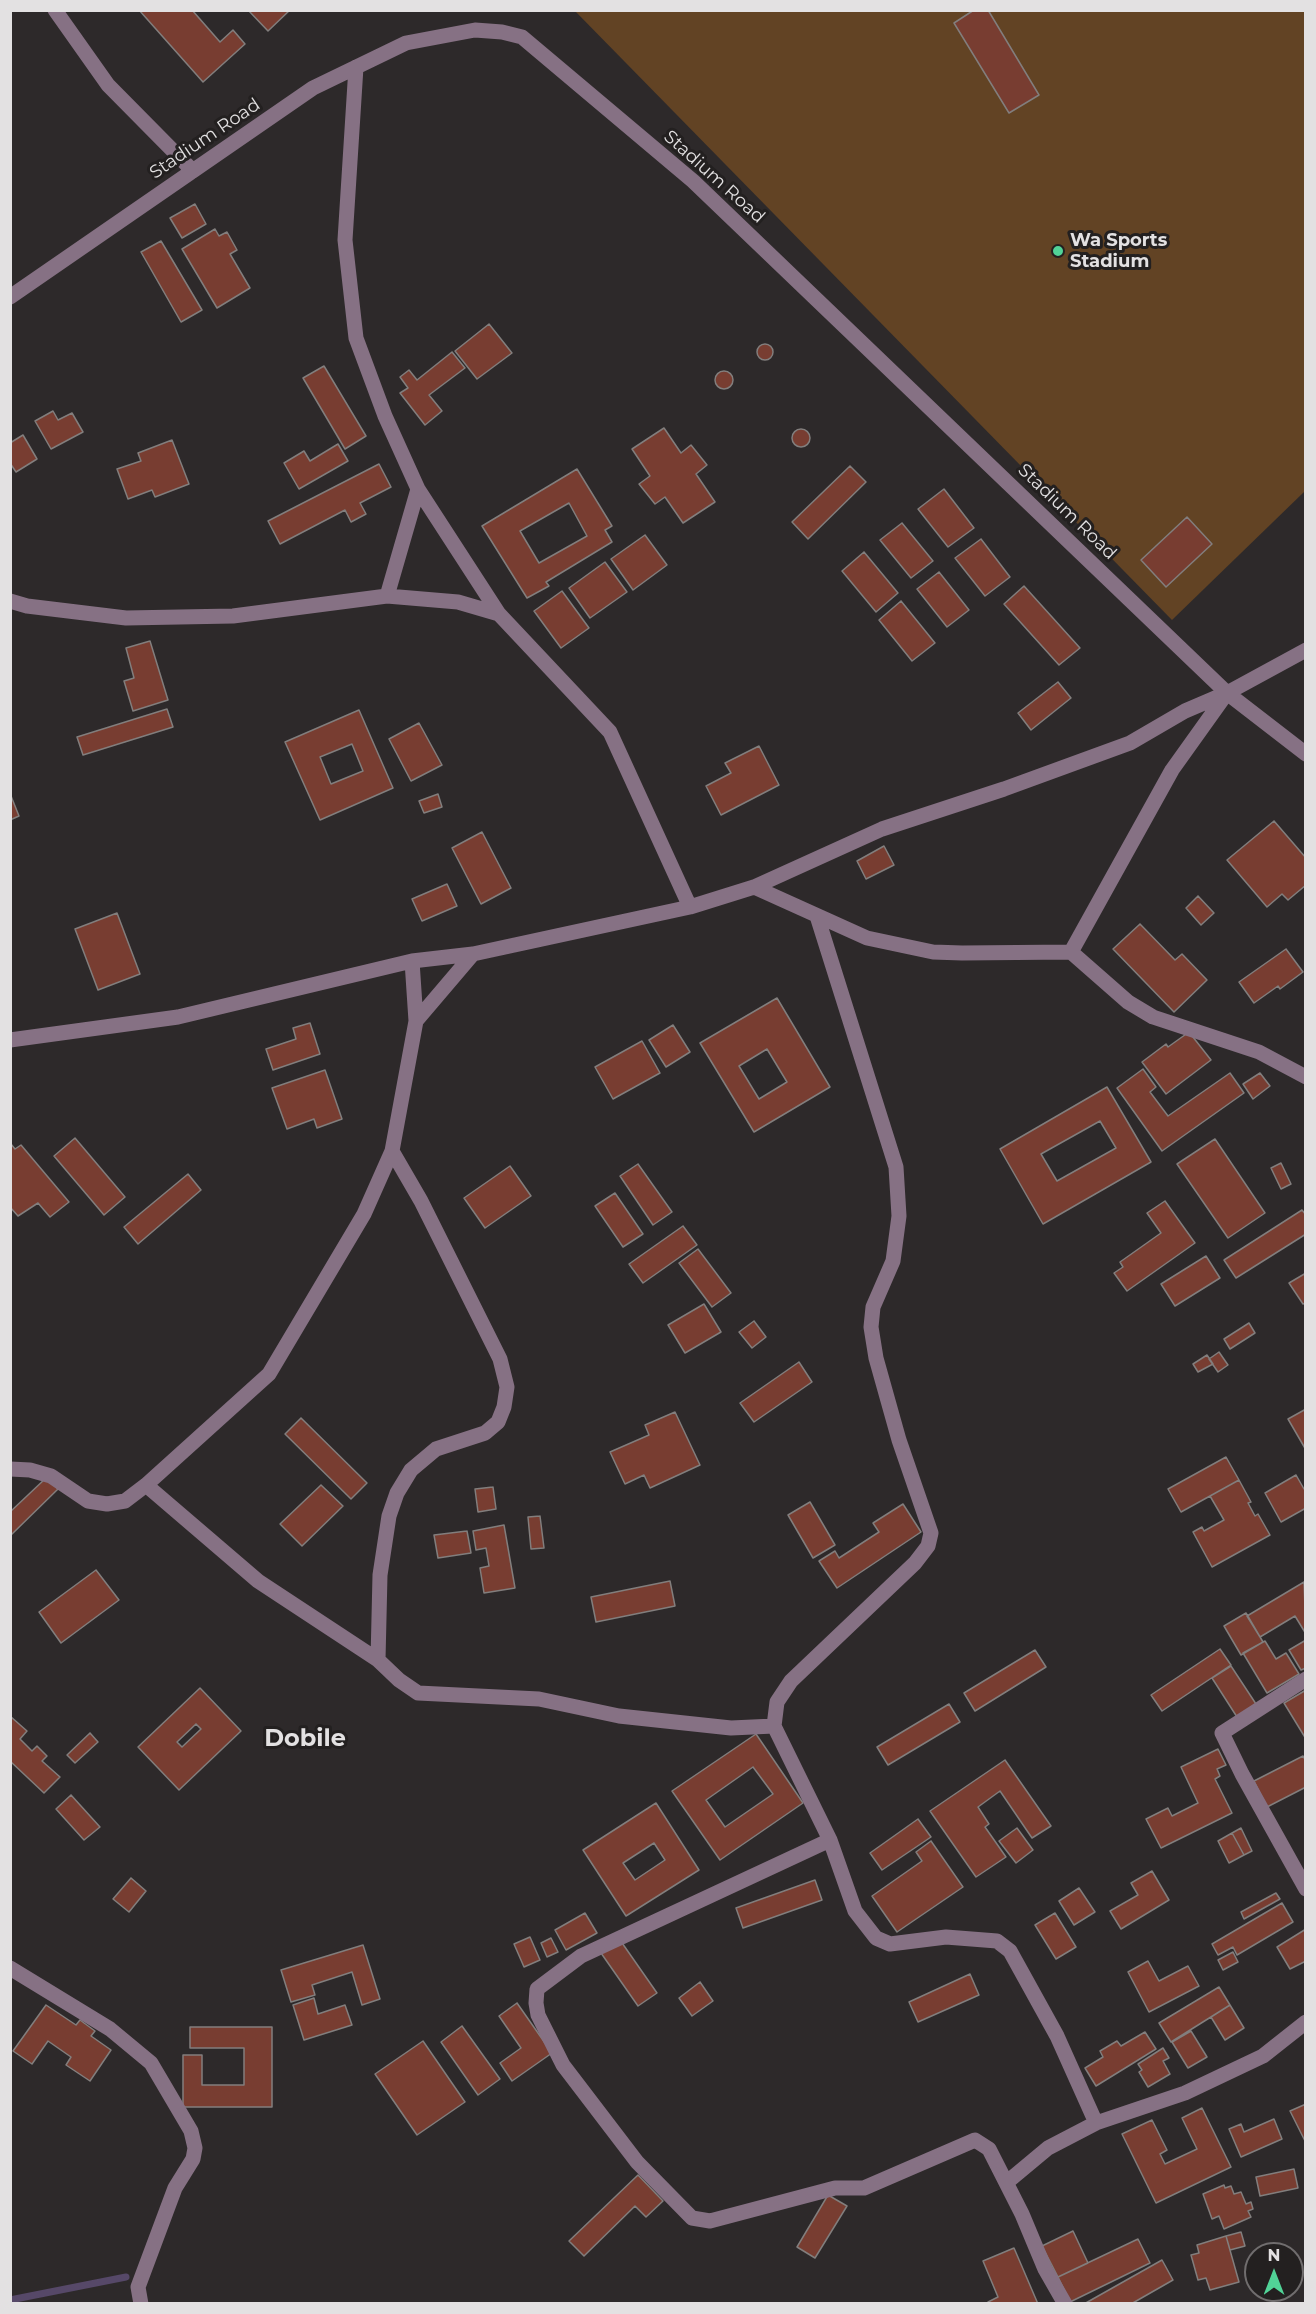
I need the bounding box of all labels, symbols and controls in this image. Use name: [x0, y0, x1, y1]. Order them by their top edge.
street label: Stadium Road: [146, 94, 264, 184]
street label: Stadium Road: [659, 126, 769, 228]
place label: Wa Sports Stadium: [1070, 230, 1167, 272]
marker: Wa Sports Stadium: [1051, 244, 1065, 258]
street label: Stadium Road: [1013, 460, 1121, 564]
district label: Dobile: [264, 1725, 346, 1753]
north arrow: [1244, 2242, 1304, 2302]
text: N: [1268, 2246, 1280, 2265]

